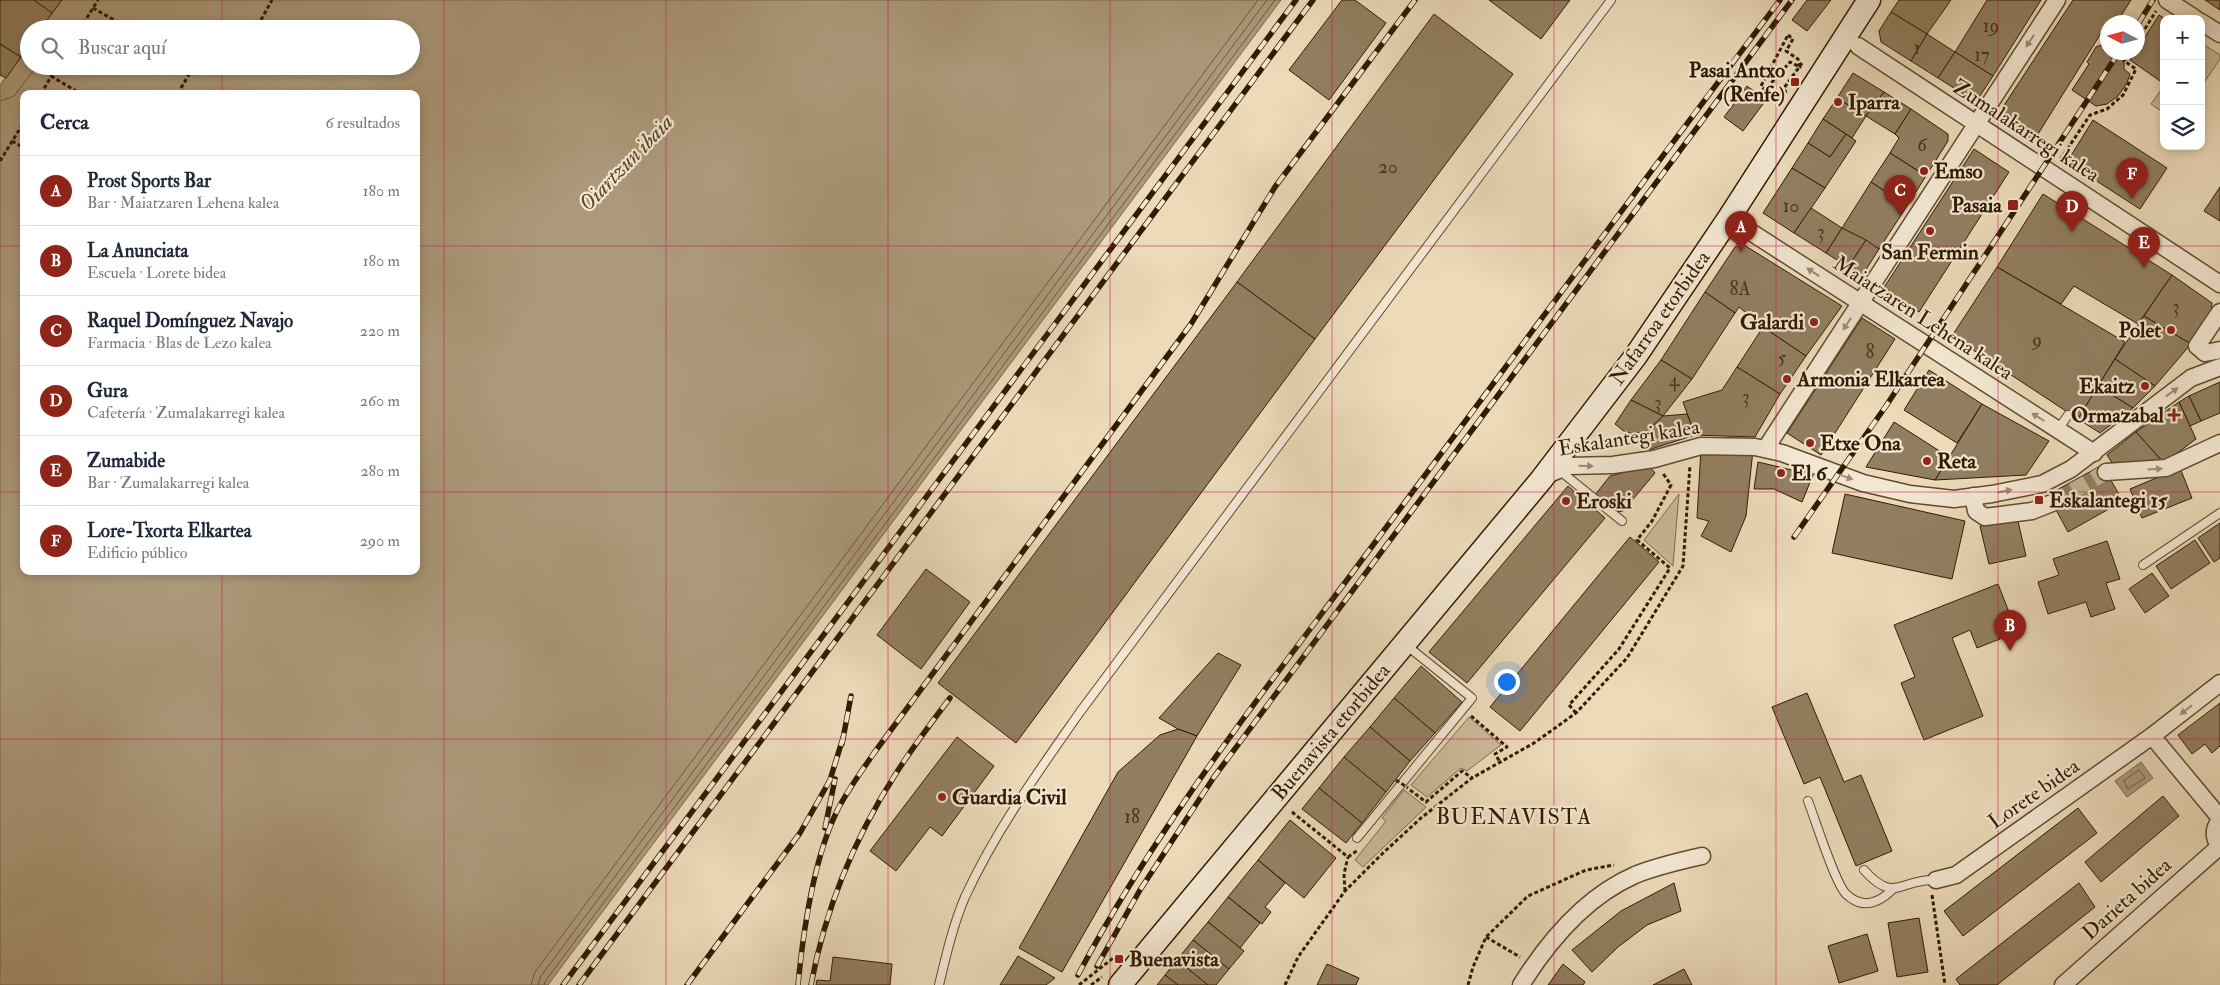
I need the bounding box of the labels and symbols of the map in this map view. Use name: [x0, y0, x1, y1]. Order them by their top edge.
house number: 19: [1983, 14, 1999, 38]
north arrow: [2100, 15, 2145, 60]
one-way arrow: [2026, 34, 2035, 48]
house number: 1: [1914, 36, 1920, 60]
house number: 17: [1974, 43, 1990, 67]
place label: Pasai Antxo (Renfe): [1689, 57, 1785, 108]
street label: Zumalakarregi kalea: [1947, 73, 2105, 189]
marker: Pasai Antxo (Renfe): [1789, 76, 1801, 88]
place label: Iparra: [1848, 89, 1901, 116]
marker: Iparra: [1832, 96, 1844, 108]
water label: Oiartzun ibaia: [573, 109, 679, 217]
house number: 6: [1917, 133, 1928, 157]
house number: 20: [1378, 155, 1398, 179]
place label: Emso: [1934, 158, 1983, 185]
pin: F: [2116, 158, 2148, 199]
marker: Emso: [1918, 165, 1930, 177]
pin: C: [1884, 175, 1916, 216]
pin: D: [2056, 191, 2088, 232]
place label: Pasaia: [1952, 192, 2003, 219]
house number: 10: [1783, 194, 1799, 218]
marker: Pasaia: [2006, 198, 2020, 212]
pin: A: [1725, 211, 1757, 252]
house number: 3: [1817, 220, 1825, 244]
marker: San Fermin: [1924, 225, 1936, 237]
pin: E: [2128, 227, 2160, 268]
place label: San Fermin: [1881, 239, 1979, 266]
street label: Nafarroa etorbidea: [1604, 245, 1717, 390]
street label: Maiatzaren Lehena kalea: [1828, 250, 2018, 387]
one-way arrow: [1806, 268, 1820, 277]
house number: 8A: [1730, 277, 1751, 301]
house number: 3: [2172, 295, 2180, 319]
place label: Galardi: [1740, 309, 1804, 336]
marker: Galardi: [1808, 316, 1820, 328]
place label: Polet: [2118, 317, 2161, 344]
one-way arrow: [1842, 318, 1852, 331]
marker: Polet: [2165, 324, 2177, 336]
house number: 9: [2030, 328, 2042, 352]
house number: 8: [1866, 340, 1875, 364]
house number: 5: [1778, 346, 1787, 370]
place label: Armonia Elkartea: [1796, 366, 1946, 393]
house number: 4: [1669, 368, 1680, 392]
marker: Armonia Elkartea: [1781, 373, 1793, 385]
place label: Ekaitz: [2079, 373, 2136, 400]
marker: Ekaitz: [2139, 380, 2151, 392]
house number: 3: [1742, 385, 1750, 409]
one-way arrow: [2165, 386, 2178, 397]
house number: 3: [1654, 391, 1662, 415]
place label: Ormazabal: [2071, 402, 2165, 429]
marker: Ormazabal: [2168, 409, 2180, 421]
one-way arrow: [2031, 412, 2045, 422]
street label: Eskalantegi kalea: [1556, 413, 1702, 462]
place label: Etxe Ona: [1820, 430, 1902, 457]
marker: Etxe Ona: [1804, 437, 1816, 449]
place label: Reta: [1937, 448, 1977, 475]
marker: Reta: [1921, 455, 1933, 467]
place label: El 6: [1791, 460, 1828, 487]
one-way arrow: [1578, 462, 1594, 470]
one-way arrow: [2147, 464, 2163, 472]
marker: El 6: [1775, 467, 1787, 479]
one-way arrow: [1839, 473, 1854, 481]
one-way arrow: [1998, 487, 2013, 495]
place label: Eskalantegi 15: [2049, 487, 2168, 514]
place label: Eroski: [1576, 488, 1632, 515]
marker: Eskalantegi 15: [2033, 494, 2045, 506]
marker: Eroski: [1560, 495, 1572, 507]
pin: B: [1994, 610, 2026, 651]
street label: Buenavista etorbidea: [1266, 657, 1397, 806]
your location: [1494, 669, 1520, 695]
one-way arrow: [2180, 704, 2193, 715]
street label: Lorete bidea: [1983, 752, 2085, 835]
place label: Guardia Civil: [952, 784, 1067, 811]
marker: Guardia Civil: [936, 791, 948, 803]
district label: BUENAVISTA: [1436, 803, 1592, 831]
house number: 18: [1124, 805, 1140, 829]
street label: Darieta bidea: [2077, 852, 2178, 946]
place label: Buenavista: [1129, 946, 1220, 973]
marker: Buenavista: [1113, 953, 1125, 965]

